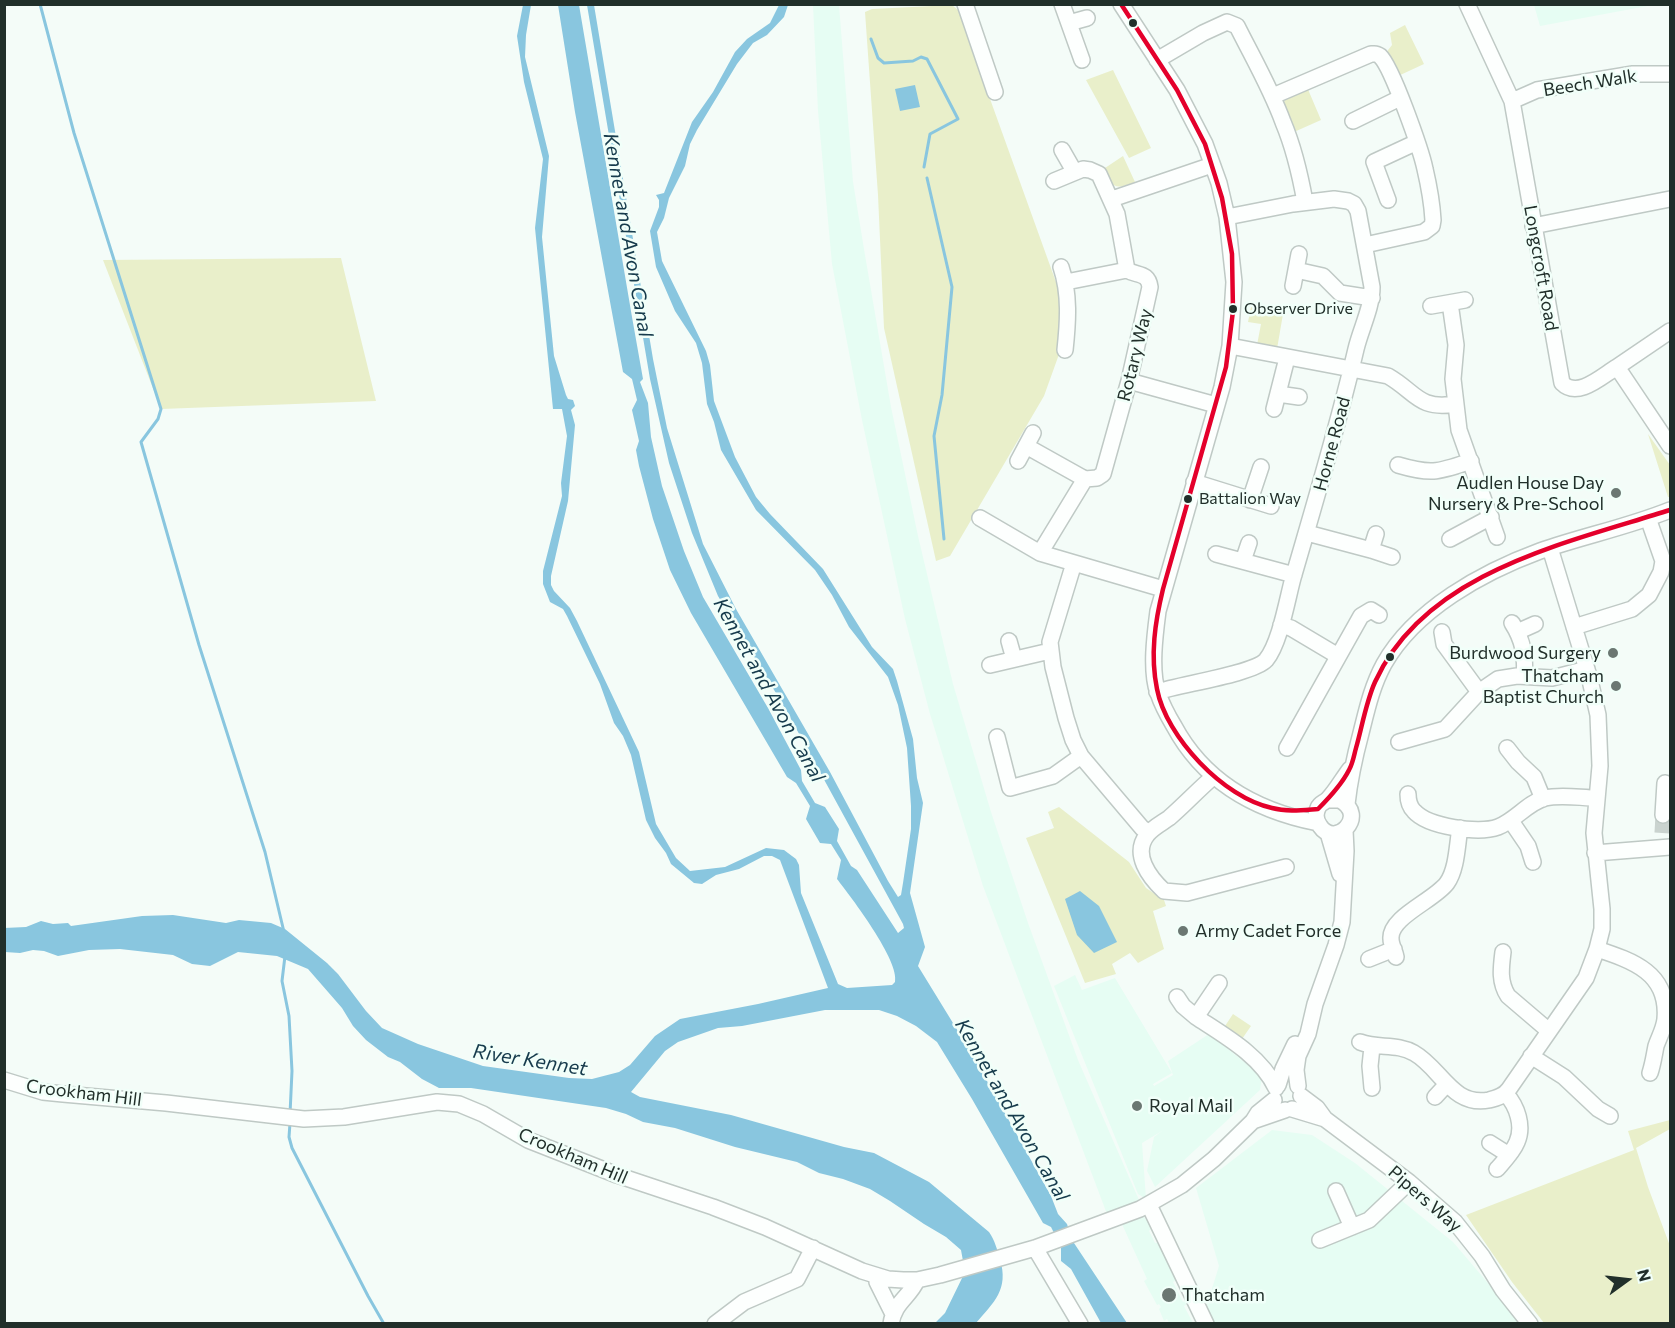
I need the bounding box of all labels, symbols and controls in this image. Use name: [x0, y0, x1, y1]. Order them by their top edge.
unlabelled marker: [1127, 17, 1139, 29]
street label: Beech Walk: [1542, 65, 1638, 101]
water label: Kennet and Avon Canal: [598, 131, 658, 339]
street label: Longcroft Road: [1519, 203, 1563, 333]
place label: Observer Drive: [1244, 299, 1353, 319]
marker: Observer Drive: [1227, 303, 1239, 315]
street label: Rotary Way: [1113, 306, 1157, 404]
street label: Horne Road: [1309, 394, 1355, 494]
place label: Audlen House Day Nursery & Pre-School: [1428, 472, 1604, 514]
marker: Audlen House Day Nursery & Pre-School: [1609, 486, 1623, 500]
place label: Battalion Way: [1199, 489, 1301, 509]
marker: Battalion Way: [1182, 493, 1194, 505]
water label: Kennet and Avon Canal: [708, 594, 830, 786]
place label: Burdwood Surgery: [1449, 642, 1601, 664]
marker: Burdwood Surgery: [1606, 646, 1620, 660]
unlabelled marker: [1384, 651, 1396, 663]
place label: Thatcham Baptist Church: [1483, 665, 1604, 708]
marker: Thatcham Baptist Church: [1609, 679, 1623, 693]
place label: Army Cadet Force: [1195, 920, 1341, 942]
marker: Army Cadet Force: [1176, 924, 1190, 938]
water label: Kennet and Avon Canal: [950, 1014, 1074, 1206]
water label: River Kennet: [471, 1039, 589, 1081]
street label: Crookham Hill: [25, 1075, 143, 1111]
place label: Royal Mail: [1149, 1095, 1233, 1117]
marker: Royal Mail: [1130, 1099, 1144, 1113]
street label: Crookham Hill: [515, 1123, 631, 1189]
street label: Pipers Way: [1384, 1161, 1466, 1237]
north arrow: [1597, 1250, 1657, 1310]
text: N: [1634, 1267, 1656, 1283]
place label: Thatcham: [1182, 1284, 1265, 1306]
marker: Thatcham: [1160, 1286, 1178, 1304]

